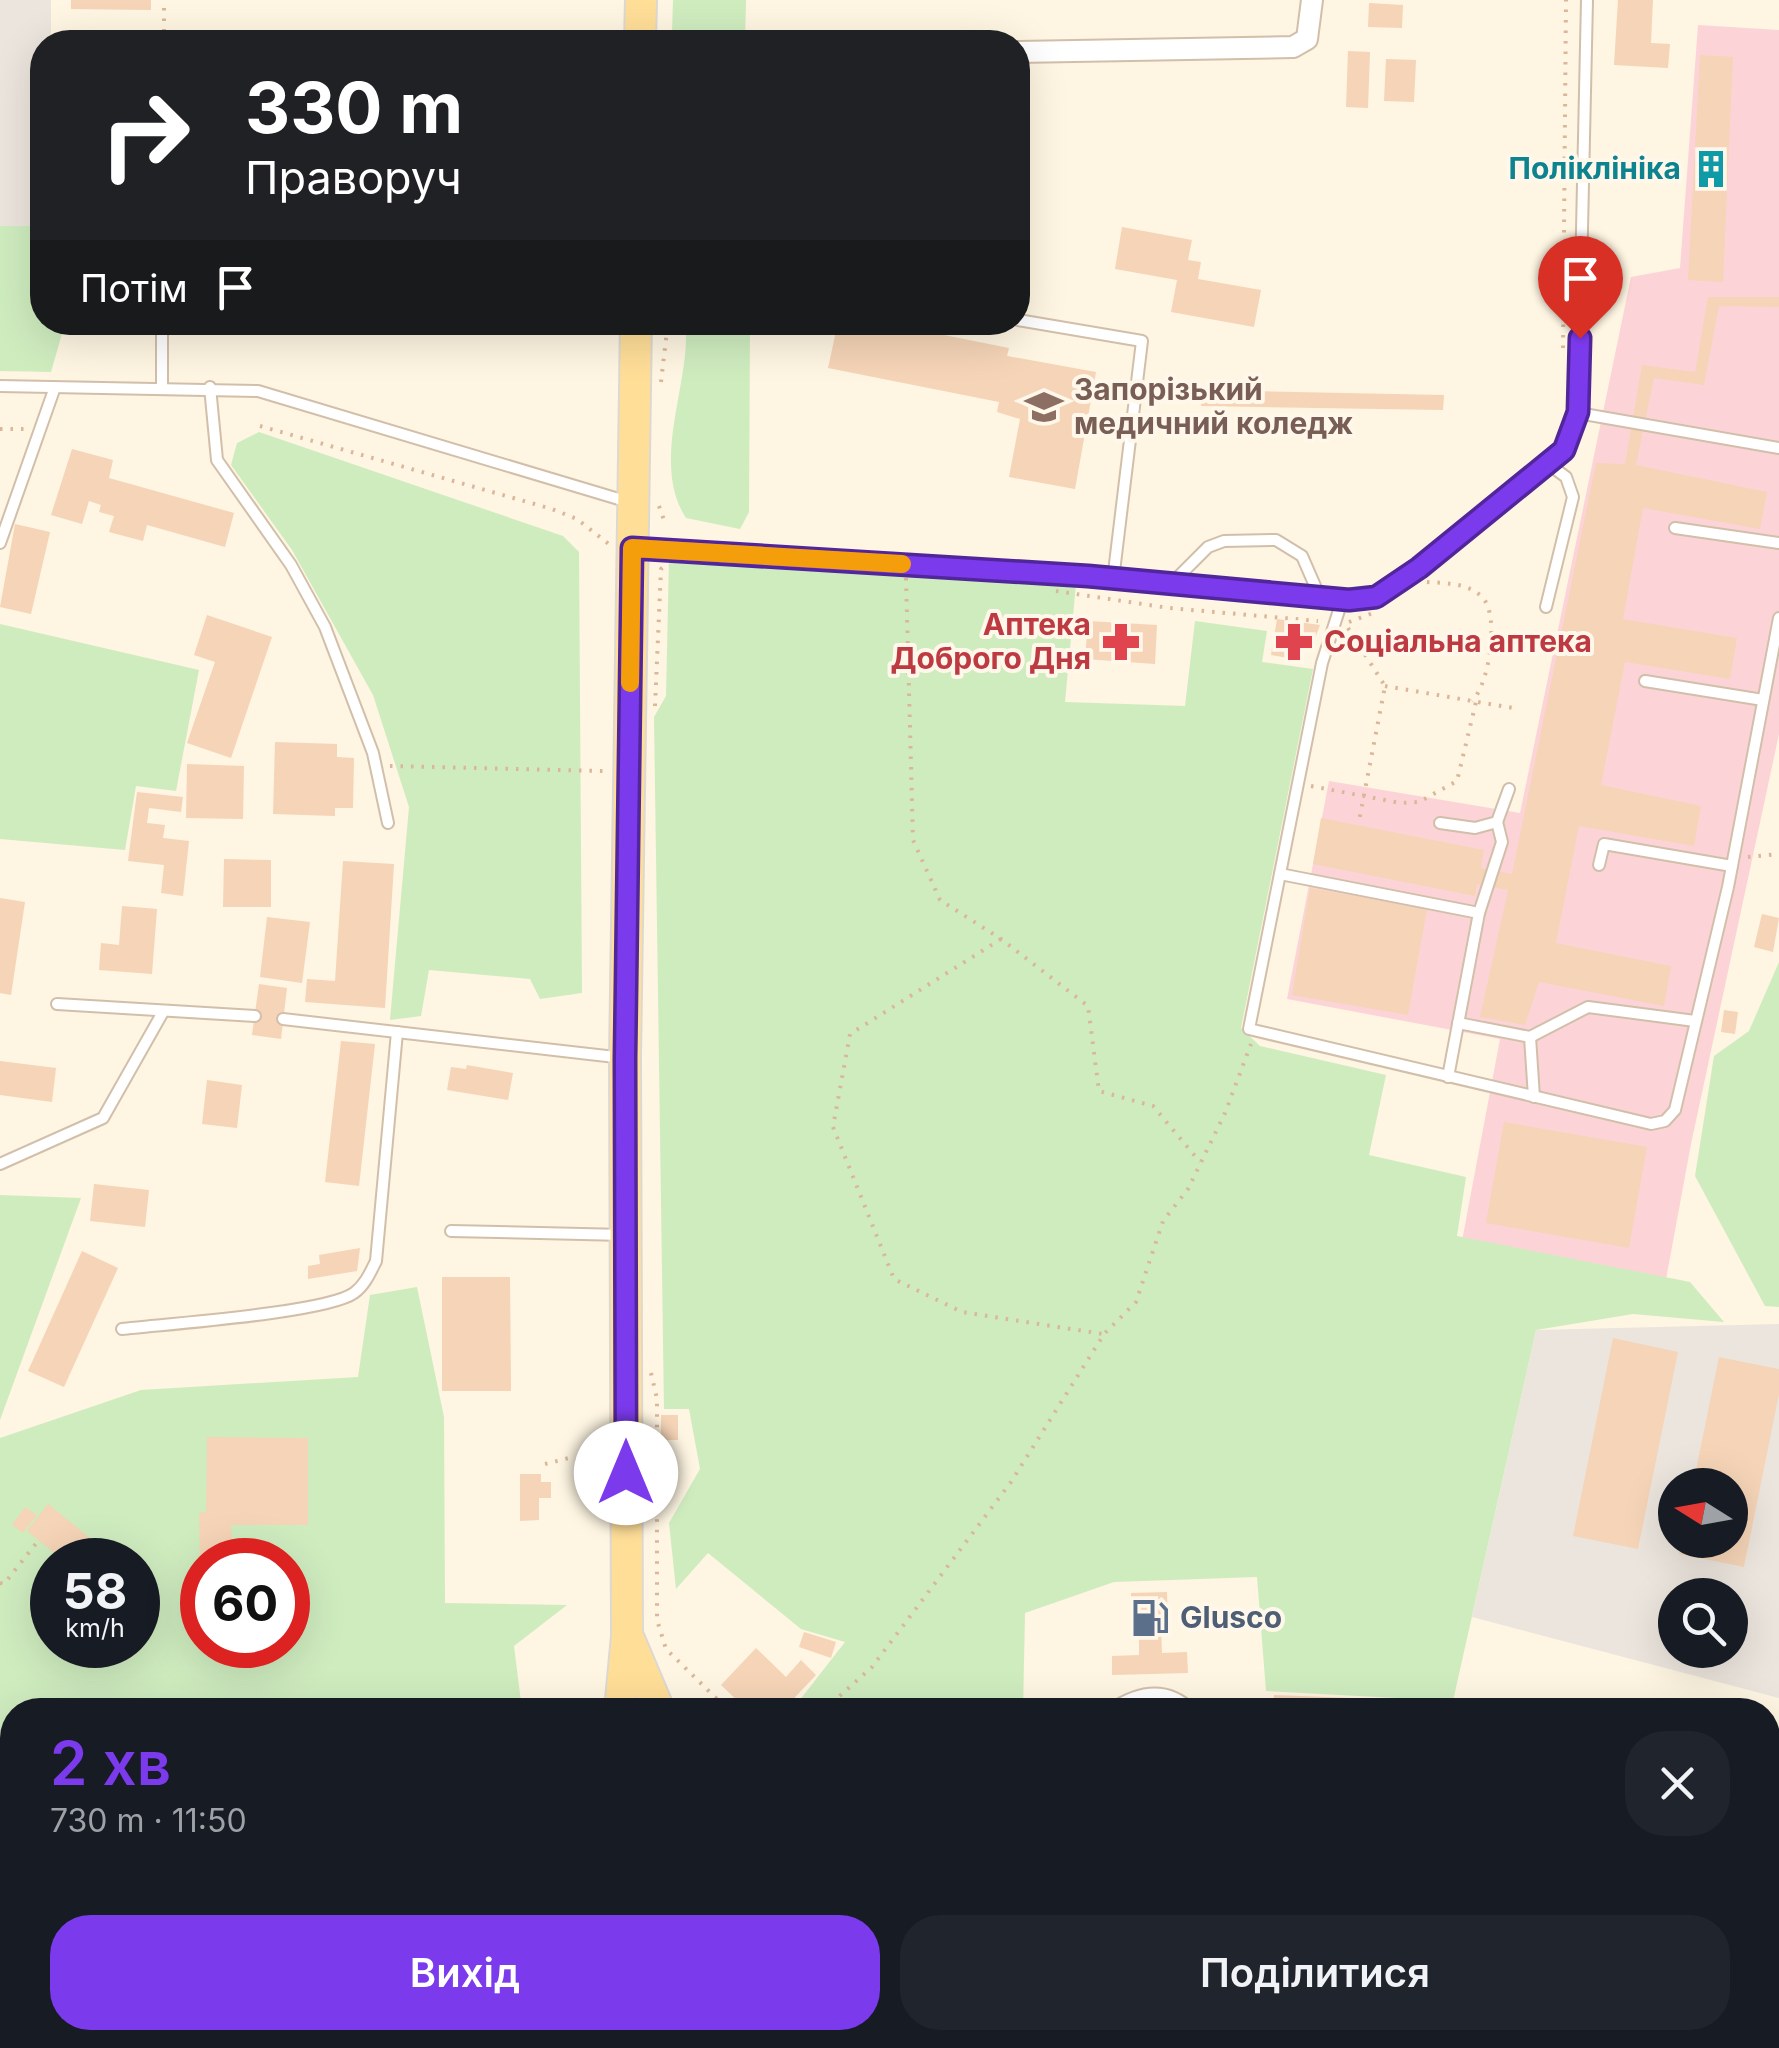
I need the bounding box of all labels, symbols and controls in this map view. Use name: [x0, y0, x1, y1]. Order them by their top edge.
text: 330 m: [245, 65, 463, 150]
icon: right: [80, 70, 210, 200]
building icon: Поліклініка: [1690, 148, 1732, 190]
text: Праворуч: [245, 150, 462, 205]
place label: Поліклініка: [1508, 150, 1681, 186]
pin: [1538, 236, 1623, 339]
icon: arrive: [1553, 251, 1608, 306]
icon: arrive: [208, 260, 263, 315]
text: Потім: [80, 265, 188, 311]
place label: Запорізький медичний коледж: [1074, 371, 1353, 441]
school or university icon: Запорізький медичний коледж: [1023, 386, 1065, 428]
place label: Аптека Доброго Дня: [891, 606, 1091, 676]
pharmacy icon: Аптека Доброго Дня: [1100, 621, 1142, 663]
pharmacy icon: Соціальна аптека: [1273, 621, 1315, 663]
place label: Соціальна аптека: [1324, 623, 1592, 659]
position arrow: [574, 1421, 678, 1525]
north arrow: [1658, 1468, 1748, 1558]
map controls: [1658, 1468, 1748, 1668]
speed limit sign: 60: [180, 1538, 310, 1668]
text: 58: [63, 1561, 127, 1621]
button: search: [1658, 1578, 1748, 1668]
fuel station icon: Glusco: [1129, 1597, 1171, 1639]
place label: Glusco: [1180, 1599, 1282, 1635]
text: km/h: [65, 1613, 125, 1643]
text: 2 хв: [50, 1727, 171, 1799]
button: close: [1625, 1731, 1730, 1836]
text: 730 m · 11:50: [50, 1801, 247, 1840]
button: Вихід: [50, 1915, 880, 2030]
button: Поділитися: [900, 1915, 1730, 2030]

